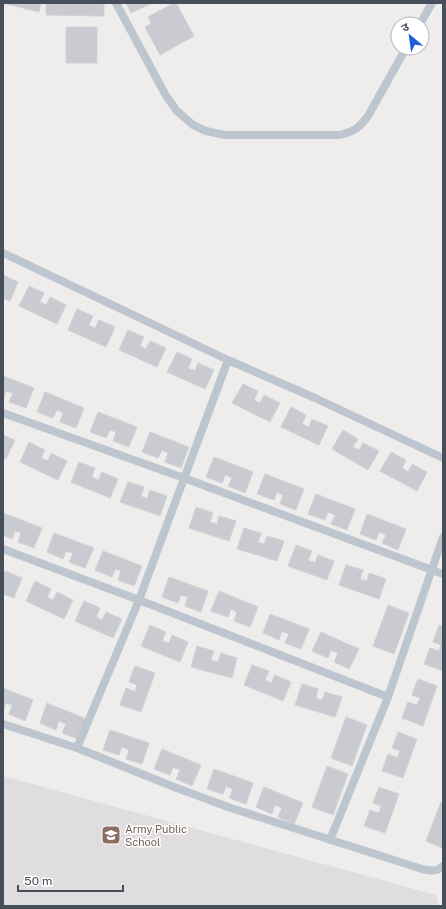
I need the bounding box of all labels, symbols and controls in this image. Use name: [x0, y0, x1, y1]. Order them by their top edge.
north arrow: [390, 16, 430, 56]
text: उ: [399, 20, 411, 34]
place label: Army Public School: [125, 823, 187, 848]
school or university icon: Army Public School: [100, 824, 122, 846]
scale bar: [18, 867, 123, 893]
text: 50 m: [24, 874, 52, 888]

